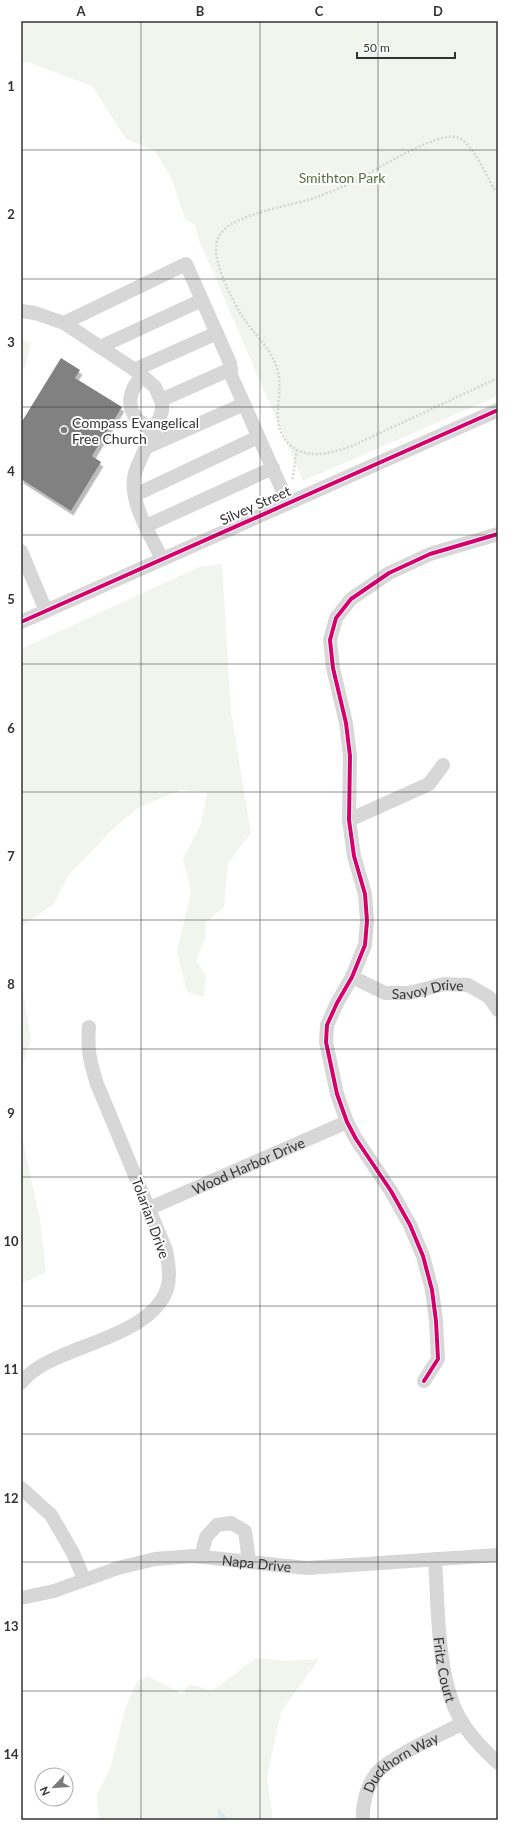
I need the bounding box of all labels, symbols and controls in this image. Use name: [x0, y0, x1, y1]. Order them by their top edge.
text: A: [75, 3, 86, 19]
text: B: [196, 3, 205, 19]
text: C: [315, 3, 324, 19]
text: D: [433, 3, 443, 19]
scale bar: [357, 34, 455, 60]
text: 50 m: [363, 40, 390, 55]
text: 1: [7, 78, 15, 94]
park label: Smithton Park: [299, 169, 386, 186]
text: 2: [7, 206, 15, 222]
text: 3: [7, 334, 15, 350]
place label: Compass Evangelical Free Church: [72, 414, 199, 447]
marker: Compass Evangelical Free Church: [59, 425, 69, 435]
text: 4: [7, 463, 15, 479]
street label: Silvey Street: [217, 482, 293, 528]
text: 5: [7, 591, 15, 607]
text: 6: [7, 720, 15, 736]
text: 7: [7, 848, 15, 864]
street label: Savoy Drive: [392, 975, 464, 1002]
text: 8: [7, 976, 15, 992]
text: 9: [7, 1105, 15, 1121]
street label: Wood Harbor Drive: [189, 1133, 307, 1197]
street label: Tolarian Drive: [128, 1175, 174, 1261]
text: 10: [3, 1233, 19, 1249]
text: 11: [3, 1361, 19, 1377]
text: 12: [3, 1490, 19, 1506]
street label: Napa Drive: [221, 1551, 292, 1575]
text: 13: [3, 1618, 19, 1634]
street label: Fritz Court: [431, 1636, 460, 1704]
street label: Duckhorn Way: [359, 1728, 442, 1795]
text: 14: [3, 1746, 19, 1762]
north arrow: [34, 1767, 74, 1807]
text: N: [37, 1785, 52, 1798]

